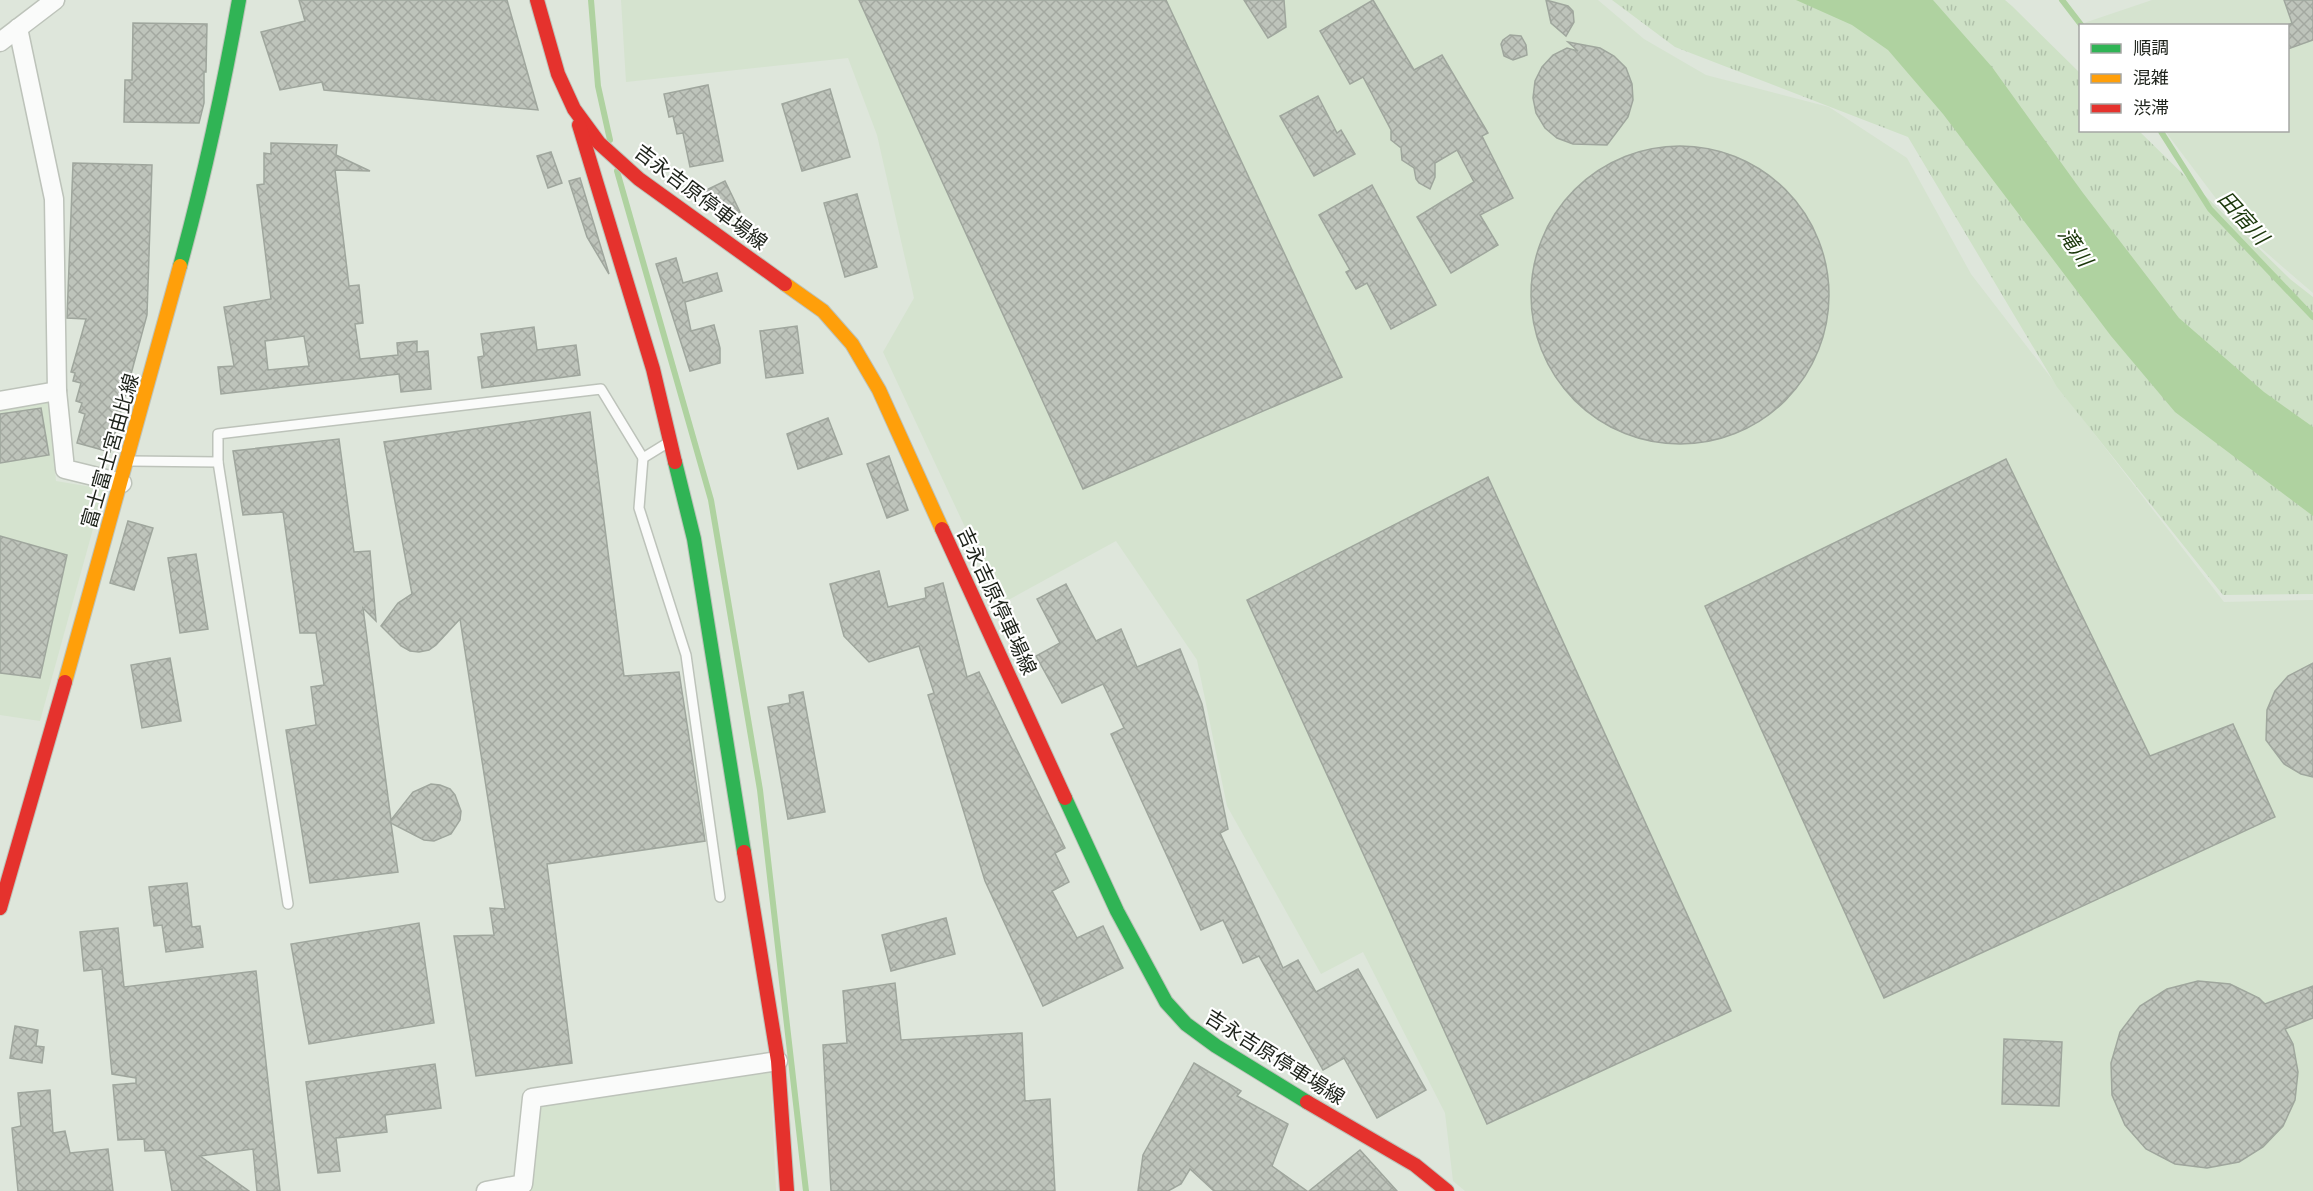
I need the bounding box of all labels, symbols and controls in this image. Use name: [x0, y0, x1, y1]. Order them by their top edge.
legend: [2079, 24, 2289, 132]
text: 順調: [2133, 33, 2169, 60]
text: 混雑: [2133, 63, 2169, 90]
text: 渋滞: [2133, 93, 2169, 120]
street label: 吉永吉原停車場線: [629, 135, 775, 256]
water label: 田宿川: [2212, 183, 2279, 252]
water label: 滝川: [2052, 219, 2103, 273]
street label: 富士富士宮由比線: [72, 369, 145, 531]
street label: 吉永吉原停車場線: [951, 521, 1046, 679]
street label: 吉永吉原停車場線: [1200, 1000, 1352, 1110]

